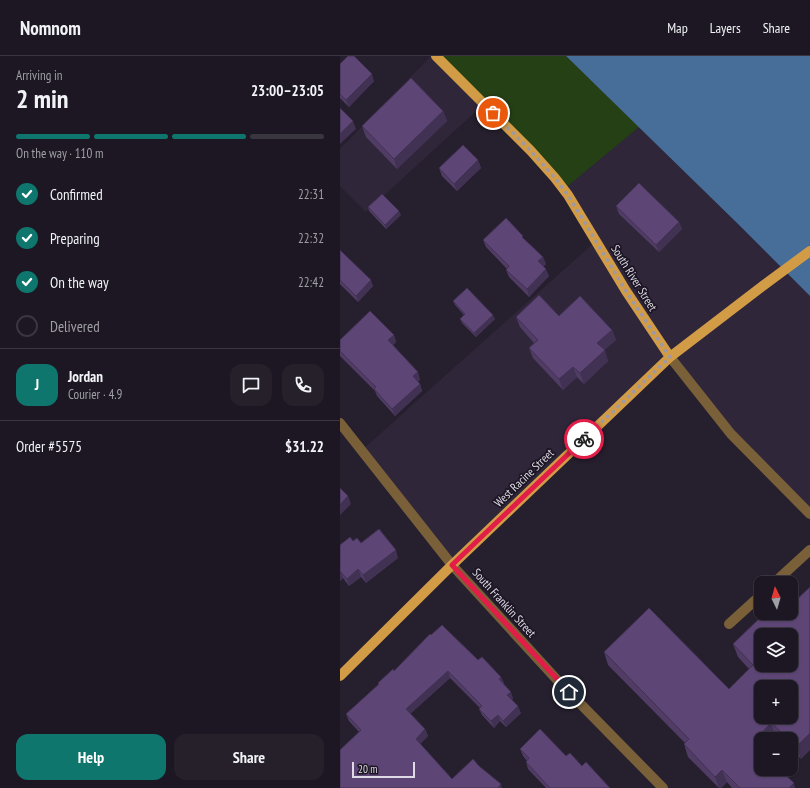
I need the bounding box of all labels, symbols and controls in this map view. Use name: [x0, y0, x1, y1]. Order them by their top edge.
text: Nomnom: [20, 16, 81, 40]
text: Map: [667, 19, 688, 37]
text: Layers: [710, 19, 741, 37]
text: Share: [763, 19, 790, 37]
text: Arriving in: [16, 67, 63, 84]
text: 23:00–23:05: [251, 81, 324, 100]
text: 2 min: [16, 82, 69, 115]
pin: [476, 96, 510, 130]
icon: bag: [482, 102, 504, 124]
text: On the way · 110 m: [16, 145, 103, 162]
icon: check: [16, 183, 38, 205]
text: Confirmed: [50, 185, 103, 204]
text: 22:31: [298, 186, 324, 203]
icon: check: [16, 227, 38, 249]
text: Preparing: [50, 229, 100, 248]
text: 22:32: [298, 230, 324, 247]
street label: South River Street: [608, 242, 661, 314]
icon: check: [16, 271, 38, 293]
text: On the way: [50, 273, 109, 292]
text: 22:42: [298, 274, 324, 291]
text: Delivered: [50, 317, 100, 336]
button: chat: [230, 364, 272, 406]
button: phone: [282, 364, 324, 406]
text: Jordan: [68, 367, 103, 386]
text: J: [35, 375, 39, 394]
text: Courier · 4.9: [68, 386, 122, 403]
courier: [564, 419, 604, 459]
icon: bike: [573, 428, 595, 450]
text: Order #5575: [16, 437, 82, 456]
text: $31.22: [285, 437, 324, 456]
street label: West Racine Street: [491, 445, 557, 510]
street label: South Franklin Street: [469, 565, 540, 641]
north arrow: [754, 576, 798, 620]
map controls: [754, 576, 798, 776]
button: layers: [754, 628, 798, 672]
pin: [552, 675, 586, 709]
button: +: [754, 680, 798, 724]
icon: home: [558, 681, 580, 703]
button: −: [754, 732, 798, 776]
button: Help: [16, 734, 166, 780]
button: Share: [174, 734, 324, 780]
scale bar: [352, 760, 415, 779]
text: 20 m: [358, 762, 377, 776]

